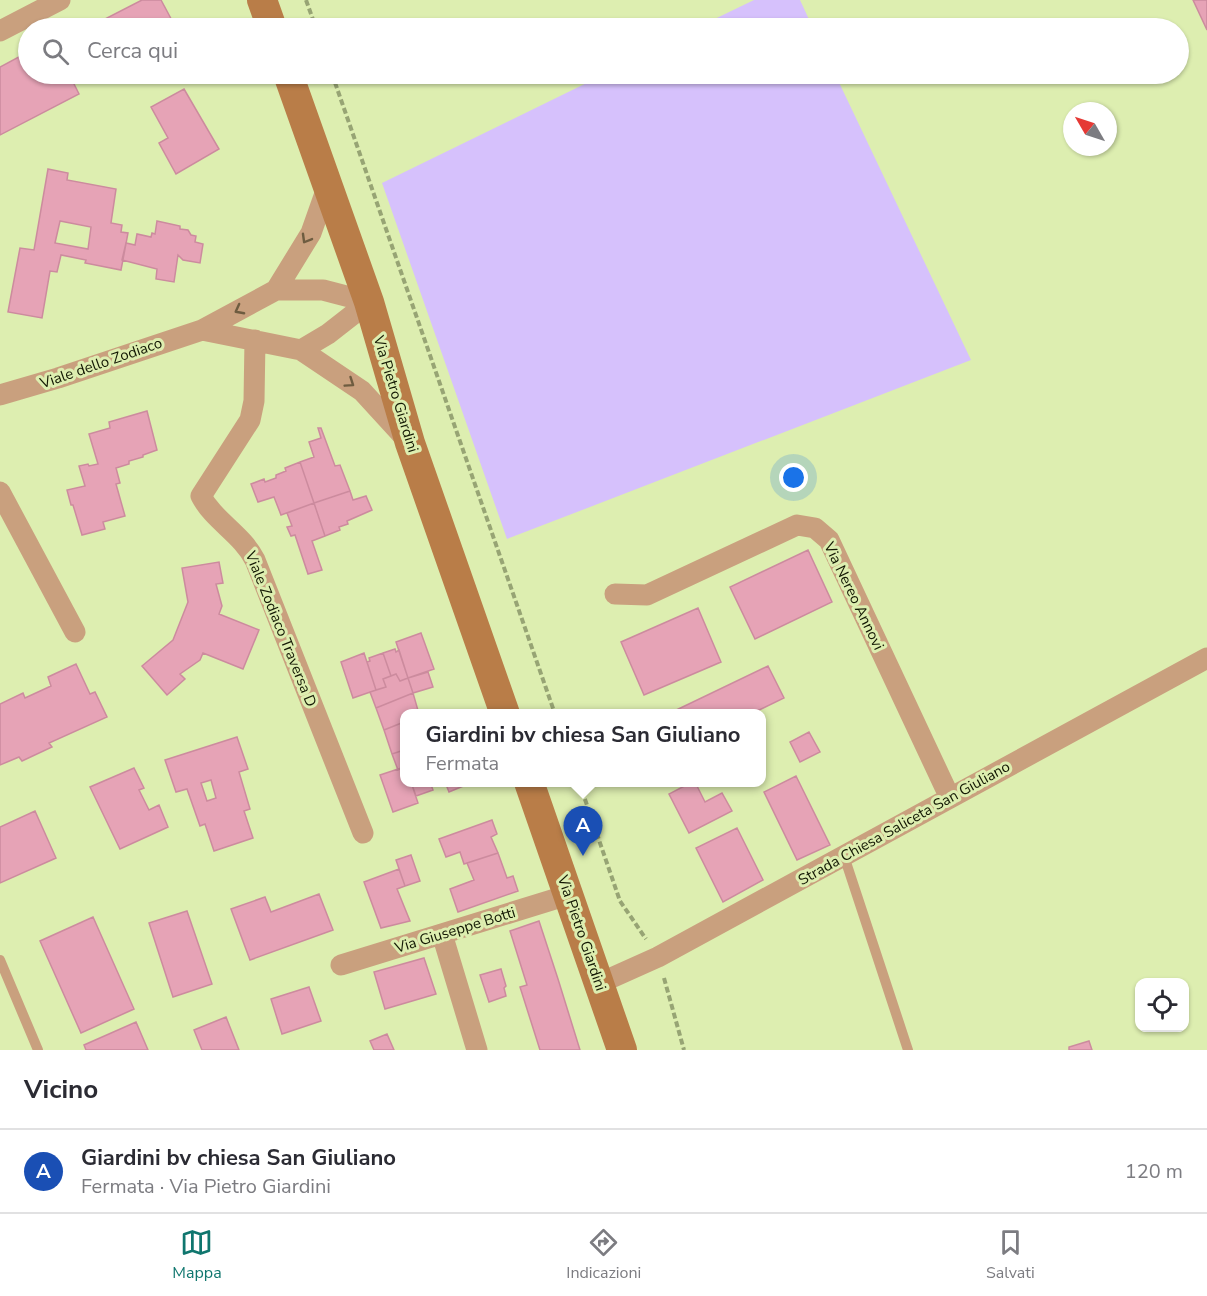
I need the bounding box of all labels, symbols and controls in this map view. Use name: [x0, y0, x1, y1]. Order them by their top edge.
search box: [18, 18, 1189, 84]
icon: search: [39, 35, 72, 68]
text: Cerca qui: [87, 36, 178, 66]
north arrow: [1063, 102, 1117, 156]
one-way arrow: [302, 233, 314, 243]
one-way arrow: [234, 303, 245, 314]
street label: Via Pietro Giardini: [368, 332, 423, 455]
street label: Viale dello Zodiaco: [36, 333, 165, 394]
one-way arrow: [344, 375, 354, 387]
your location: [779, 463, 808, 492]
street label: Via Nereo Annovi: [819, 538, 889, 653]
street label: Viale Zodiaco Traversa D: [240, 547, 321, 710]
popup: [400, 709, 766, 787]
text: Giardini bv chiesa San Giuliano: [426, 720, 741, 750]
text: Fermata: [426, 750, 499, 777]
street label: Strada Chiesa Saliceta San Giuliano: [794, 756, 1014, 890]
pin: A: [564, 806, 602, 856]
street label: Via Pietro Giardini: [553, 872, 611, 994]
street label: Via Giuseppe Botti: [391, 902, 518, 958]
map controls: [1135, 978, 1189, 1032]
button: locate: [1135, 978, 1189, 1032]
text: Vicino: [24, 1072, 98, 1107]
text: Giardini bv chiesa San Giuliano: [81, 1143, 396, 1173]
text: A: [36, 1158, 51, 1185]
text: 120 m: [1125, 1158, 1183, 1185]
text: Fermata · Via Pietro Giardini: [81, 1173, 331, 1200]
tab: Mappa: [172, 1226, 222, 1284]
tab: Indicazioni: [566, 1226, 641, 1284]
tab: Salvati: [986, 1226, 1035, 1284]

